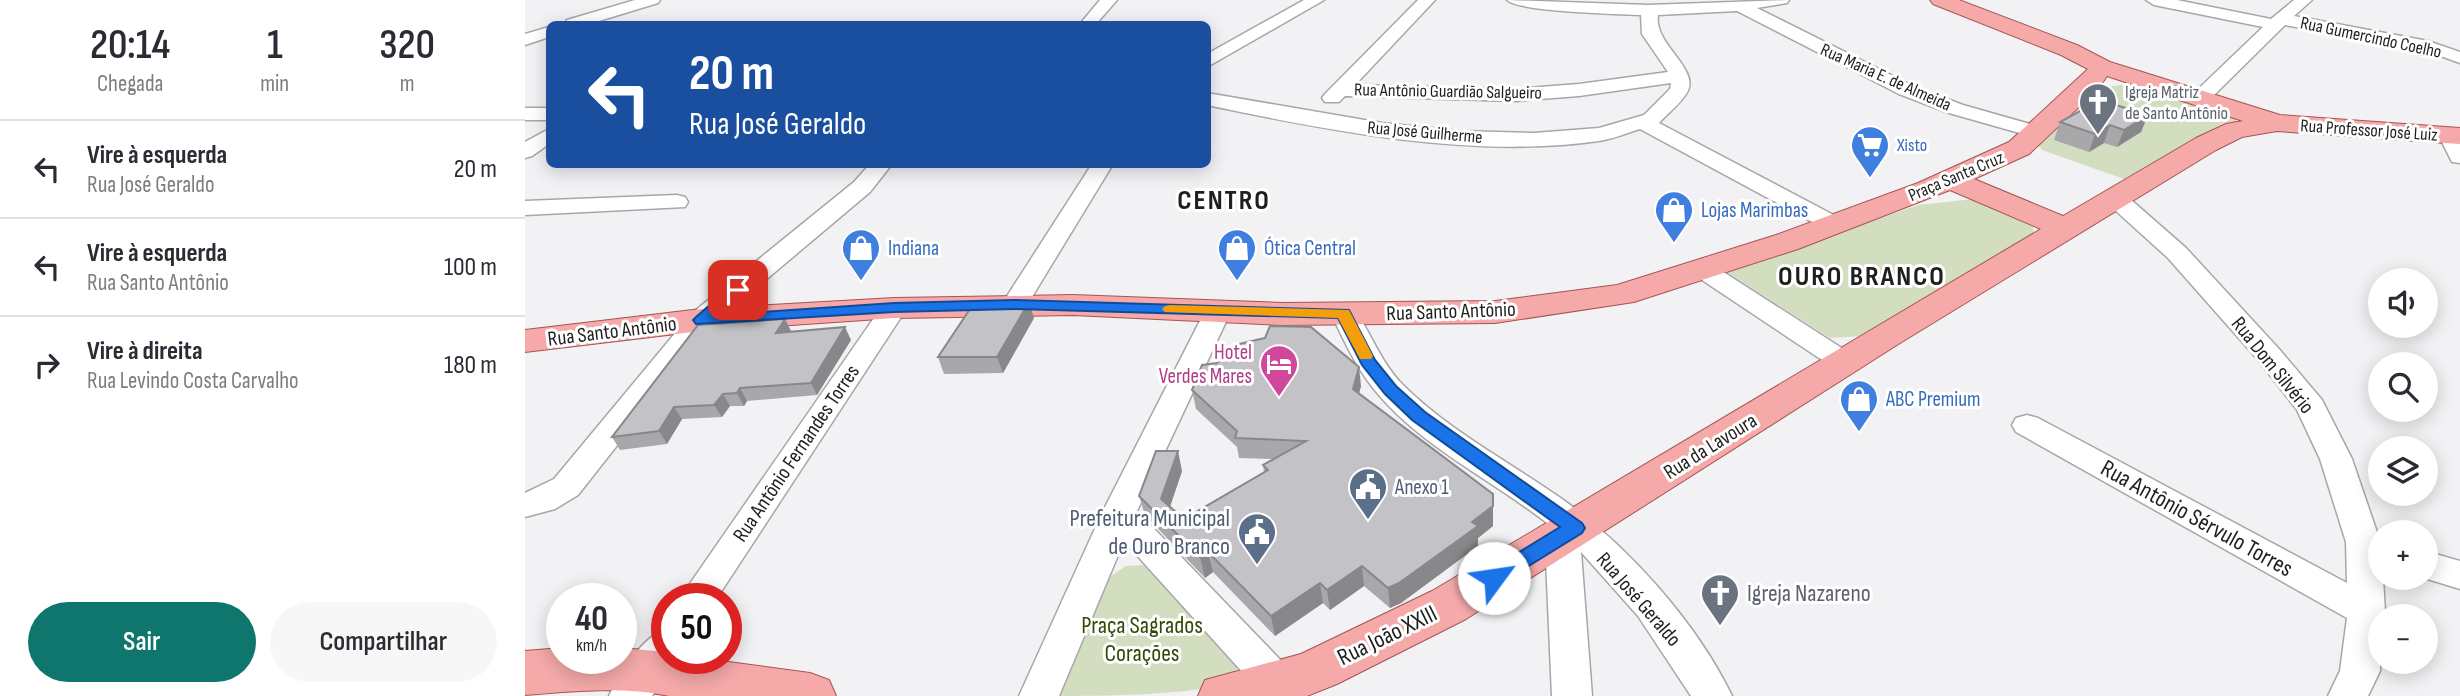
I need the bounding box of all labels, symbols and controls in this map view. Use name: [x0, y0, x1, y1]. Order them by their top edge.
street label: Rua Gumercindo Coelho: [2298, 12, 2443, 63]
text: 20:14: [90, 20, 170, 71]
text: 1: [267, 20, 283, 71]
text: 320: [379, 20, 435, 71]
street label: Rua Maria E. de Almeida: [1817, 39, 1954, 116]
text: 20 m: [689, 45, 774, 104]
icon: left: [574, 49, 665, 140]
text: Chegada: [97, 70, 163, 98]
text: min: [260, 70, 289, 98]
text: m: [400, 70, 414, 98]
street label: Rua Antônio Guardião Salgueiro: [1354, 79, 1542, 104]
church icon: Igreja Matriz de Santo Antônio: [2077, 81, 2119, 136]
place label: Igreja Matriz de Santo Antônio: [2125, 82, 2228, 124]
text: Rua José Geraldo: [689, 105, 866, 144]
street label: Rua Professor José Luiz: [2300, 115, 2439, 146]
street label: Rua José Guilherme: [1367, 117, 1483, 148]
supermarket icon: Xisto: [1849, 124, 1891, 179]
place label: Xisto: [1896, 135, 1927, 156]
text: Vire à esquerda: [87, 140, 227, 171]
street label: Praça Santa Cruz: [1905, 147, 2008, 206]
icon: left: [28, 150, 66, 188]
text: 20 m: [454, 154, 497, 185]
text: Rua José Geraldo: [87, 171, 214, 199]
district label: CENTRO: [1177, 184, 1271, 217]
shop icon: Lojas Marimbas: [1653, 189, 1695, 244]
place label: Lojas Marimbas: [1701, 198, 1808, 223]
shop icon: Indiana: [840, 227, 882, 282]
shop icon: Ótica Central: [1216, 227, 1258, 282]
place label: Indiana: [888, 236, 939, 261]
place label: Ótica Central: [1264, 236, 1356, 261]
text: Vire à esquerda: [87, 238, 227, 269]
icon: left: [28, 248, 66, 286]
text: 100 m: [444, 252, 497, 283]
pin: [708, 260, 768, 320]
district label: OURO BRANCO: [1778, 260, 1946, 293]
map controls: [2368, 268, 2438, 674]
button: sound: [2368, 268, 2438, 338]
text: Rua Santo Antônio: [87, 269, 229, 297]
icon: arrive: [719, 271, 757, 309]
street label: Rua Santo Antônio: [1386, 297, 1516, 326]
street label: Rua Santo Antônio: [546, 311, 678, 352]
street label: Rua Dom Silvério: [2226, 312, 2319, 419]
text: Vire à direita: [87, 336, 203, 367]
place label: Hotel Verdes Mares: [1159, 340, 1252, 389]
hotel icon: Hotel Verdes Mares: [1258, 343, 1300, 398]
icon: right: [28, 346, 66, 384]
text: 180 m: [444, 350, 497, 381]
button: search: [2368, 352, 2438, 422]
street label: Rua Antônio Fernandes Torres: [728, 360, 865, 547]
text: Rua Levindo Costa Carvalho: [87, 367, 299, 395]
shop icon: ABC Premium: [1838, 378, 1880, 433]
place label: ABC Premium: [1885, 387, 1981, 412]
street label: Rua da Lavoura: [1659, 408, 1761, 485]
button: layers: [2368, 436, 2438, 506]
street label: Rua Antônio Sérvulo Torres: [2096, 454, 2298, 583]
public building icon: Anexo 1: [1347, 466, 1389, 521]
place label: Anexo 1: [1394, 475, 1449, 500]
place label: Prefeitura Municipal de Ouro Branco: [1070, 504, 1230, 561]
public building icon: Prefeitura Municipal de Ouro Branco: [1236, 511, 1278, 566]
button: +: [2368, 520, 2438, 590]
position arrow: [1457, 541, 1531, 615]
street label: Rua José Geraldo: [1591, 547, 1686, 651]
church icon: Igreja Nazareno: [1699, 572, 1741, 627]
place label: Igreja Nazareno: [1747, 579, 1871, 608]
speed limit sign: 50: [651, 583, 742, 674]
text: 40: [575, 598, 608, 641]
street label: Rua João XXIII: [1333, 599, 1442, 672]
button: Sair: [28, 602, 256, 682]
button: Compartilhar: [270, 602, 497, 682]
button: −: [2368, 604, 2438, 674]
park label: Praça Sagrados Corações: [1081, 611, 1203, 668]
text: km/h: [576, 635, 607, 656]

